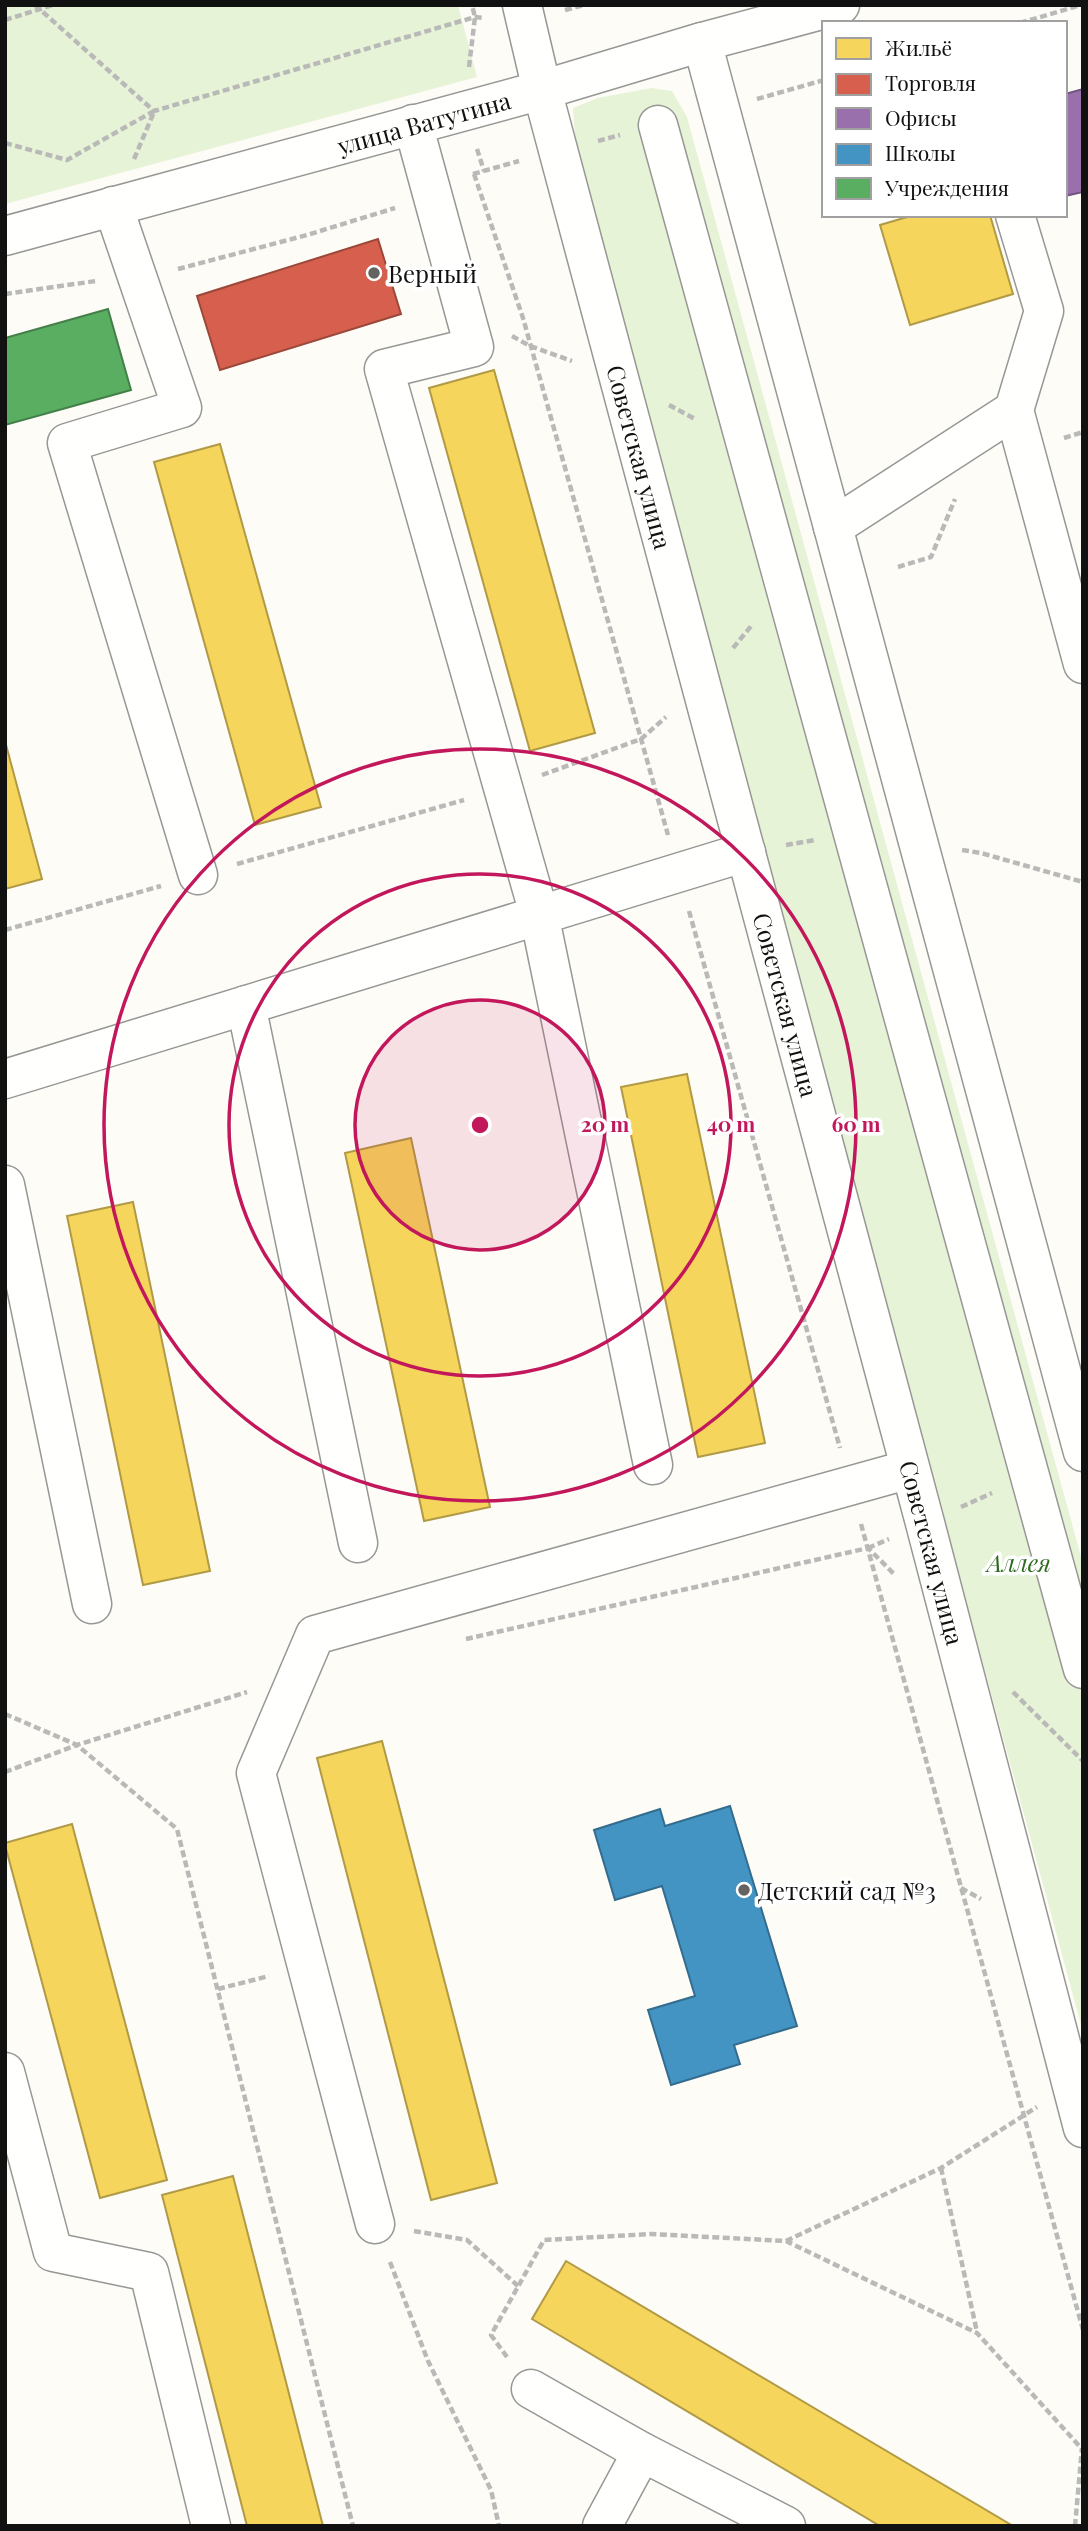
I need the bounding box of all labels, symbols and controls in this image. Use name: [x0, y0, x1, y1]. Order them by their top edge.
legend: [822, 21, 1067, 217]
text: Жильё: [885, 33, 952, 61]
text: Торговля: [885, 68, 976, 96]
street label: улица Ватутина: [333, 83, 514, 161]
text: Офисы: [885, 103, 957, 131]
text: Школы: [885, 138, 956, 166]
text: Учреждения: [884, 173, 1009, 201]
place label: Верный: [388, 257, 477, 289]
marker: Верный: [366, 265, 382, 281]
street label: Советская улица: [600, 361, 680, 552]
street label: Советская улица: [747, 909, 826, 1100]
text: 20 m: [581, 1109, 629, 1137]
text: 40 m: [707, 1109, 755, 1137]
text: 60 m: [831, 1109, 881, 1137]
centre of rings: [468, 1113, 492, 1137]
street label: Советская улица: [893, 1457, 972, 1648]
park label: Аллея: [984, 1546, 1051, 1578]
place label: Детский сад №3: [758, 1874, 936, 1906]
marker: Детский сад №3: [736, 1882, 752, 1898]

